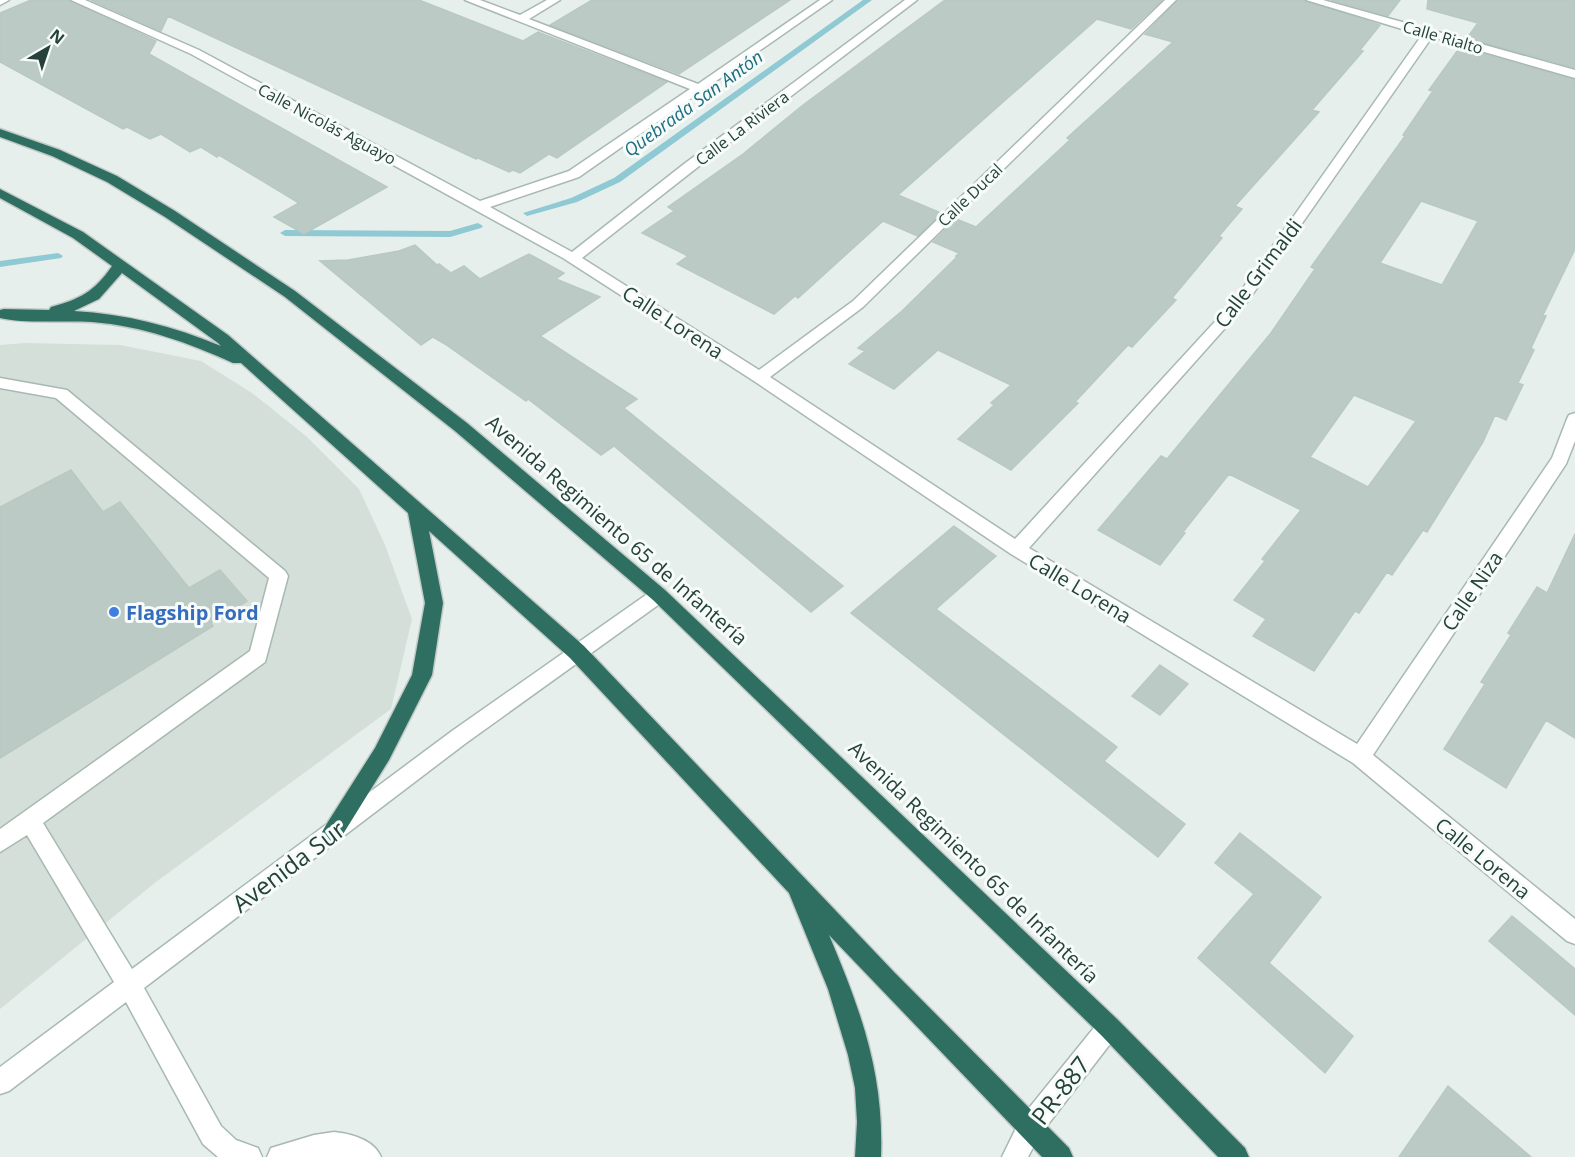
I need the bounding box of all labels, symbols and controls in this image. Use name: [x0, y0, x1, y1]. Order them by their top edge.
street label: Calle Rialto: [1400, 15, 1486, 59]
north arrow: [18, 18, 78, 78]
text: N: [45, 24, 69, 49]
water label: Quebrada San Antón: [619, 44, 767, 162]
street label: Calle Nicolás Aguayo: [254, 78, 400, 170]
street label: Calle La Riviera: [691, 86, 793, 170]
street label: Calle Ducal: [933, 159, 1007, 231]
street label: Calle Grimaldi: [1208, 213, 1308, 333]
street label: Calle Lorena: [617, 279, 729, 365]
street label: Avenida Regimiento 65 de Infantería: [481, 409, 753, 651]
street label: Calle Niza: [1435, 546, 1509, 636]
street label: Calle Lorena: [1024, 547, 1136, 629]
place label: Flagship Ford: [126, 599, 259, 626]
marker: Flagship Ford: [107, 605, 121, 619]
street label: Avenida Regimiento 65 de Infantería: [843, 735, 1105, 989]
street label: Calle Lorena: [1430, 811, 1536, 905]
street label: Avenida Sur: [225, 813, 351, 919]
street label: PR-887: [1023, 1049, 1097, 1131]

